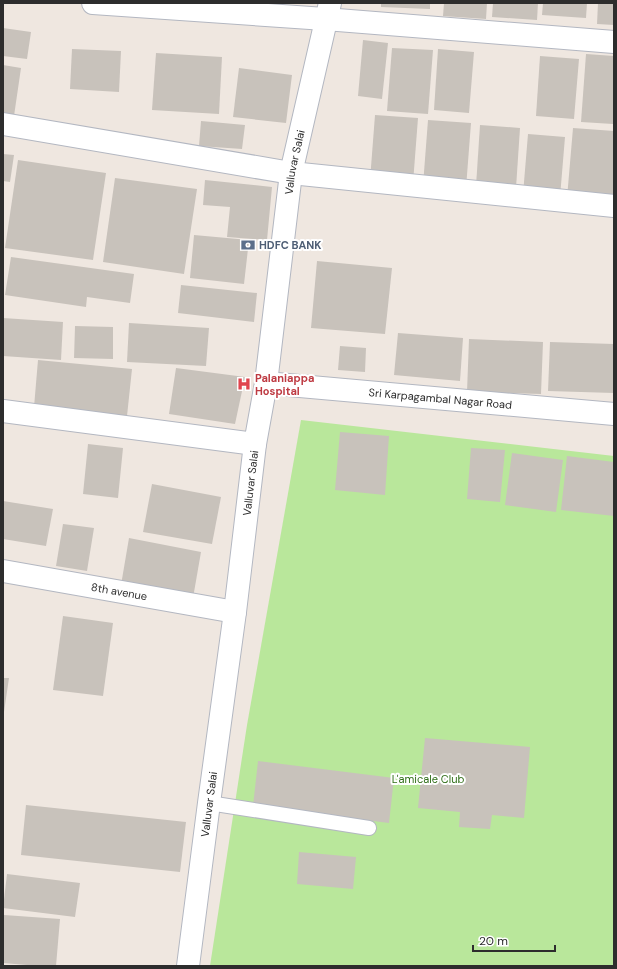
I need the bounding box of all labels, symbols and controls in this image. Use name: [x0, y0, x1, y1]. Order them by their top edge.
street label: Valluvar Salai: [281, 128, 308, 195]
bank icon: HDFC BANK: [240, 237, 256, 253]
place label: HDFC BANK: [259, 238, 321, 252]
place label: Palaniappa Hospital: [255, 371, 314, 398]
hospital icon: Palaniappa Hospital: [236, 376, 252, 392]
street label: Sri Karpagambal Nagar Road: [368, 385, 513, 412]
street label: Valluvar Salai: [240, 449, 261, 517]
street label: 8th avenue: [90, 580, 148, 603]
street label: Valluvar Salai: [198, 771, 220, 838]
park label: L'amicale Club: [392, 772, 464, 786]
scale bar: [473, 927, 555, 953]
text: 20 m: [479, 933, 508, 949]

